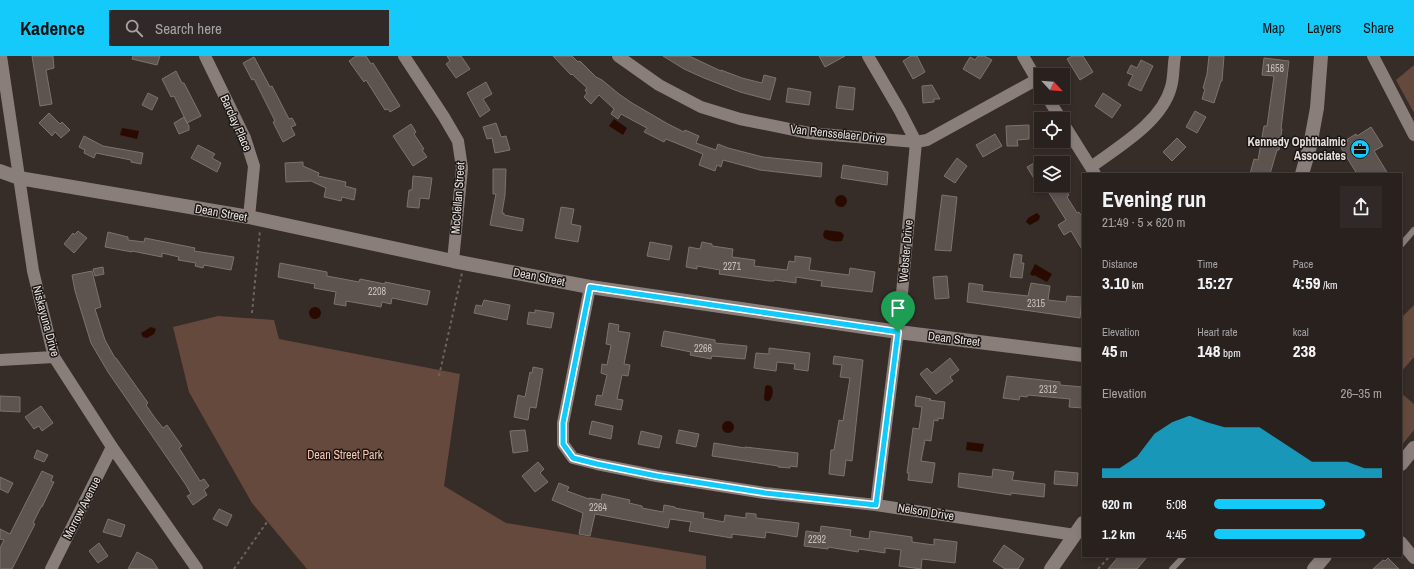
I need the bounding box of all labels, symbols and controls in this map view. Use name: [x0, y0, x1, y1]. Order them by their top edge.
search box: [109, 10, 389, 46]
text: Kadence: [20, 15, 85, 41]
icon: search: [123, 17, 145, 39]
text: Search here: [155, 18, 222, 39]
text: Map: [1263, 19, 1285, 37]
text: Layers: [1307, 19, 1341, 37]
text: Share: [1363, 19, 1394, 37]
house number: 1658: [1266, 62, 1285, 75]
north arrow: [1034, 68, 1070, 104]
map controls: [1034, 68, 1070, 192]
street label: Barclay Place: [216, 92, 256, 154]
button: locate: [1034, 112, 1070, 148]
street label: Van Rensselaer Drive: [790, 121, 886, 147]
place label: Kennedy Ophthalmic Associates: [1248, 134, 1347, 164]
office icon: Kennedy Ophthalmic Associates: [1349, 138, 1371, 160]
button: layers: [1034, 156, 1070, 192]
street label: McClellan Street: [448, 161, 469, 235]
text: Evening run: [1102, 184, 1206, 214]
button: share: [1340, 186, 1382, 228]
street label: Dean Street: [194, 201, 249, 225]
text: 21:49 · 5 × 620 m: [1102, 214, 1185, 231]
street label: Webster Drive: [895, 219, 917, 283]
text: Distance: [1102, 257, 1138, 271]
text: Time: [1197, 257, 1218, 271]
text: Pace: [1293, 257, 1313, 271]
house number: 2271: [723, 260, 742, 273]
street label: Dean Street: [512, 264, 567, 290]
text: 3.10: [1102, 271, 1129, 294]
text: 15:27: [1197, 271, 1233, 294]
text: 4:59: [1293, 271, 1321, 294]
text: km: [1129, 278, 1144, 292]
text: /km: [1321, 278, 1338, 292]
street label: Niskayuna Drive: [29, 284, 63, 358]
house number: 2208: [368, 285, 387, 298]
pin: [881, 291, 915, 332]
icon: arrive: [887, 297, 909, 319]
house number: 2315: [1027, 297, 1046, 310]
text: Elevation: [1102, 325, 1140, 339]
text: Heart rate: [1197, 325, 1237, 339]
text: kcal: [1293, 325, 1309, 339]
street label: Dean Street: [927, 328, 981, 350]
text: 45: [1102, 339, 1118, 362]
text: 148: [1197, 339, 1221, 362]
text: 238: [1293, 339, 1316, 362]
house number: 2266: [694, 342, 713, 355]
text: m: [1118, 346, 1128, 360]
text: bpm: [1221, 346, 1241, 360]
house number: 2312: [1039, 383, 1058, 396]
text: Elevation: [1102, 385, 1146, 402]
text: 26–35 m: [1341, 385, 1382, 402]
park label: Dean Street Park: [307, 447, 383, 463]
street label: Morrow Avenue: [59, 474, 105, 542]
text: 620 m: [1102, 496, 1132, 513]
text: 5:08: [1166, 496, 1187, 513]
street label: Nelson Drive: [897, 500, 955, 524]
house number: 2264: [589, 501, 608, 514]
text: 1.2 km: [1102, 526, 1135, 543]
text: 4:45: [1166, 526, 1187, 543]
house number: 2292: [808, 533, 827, 546]

